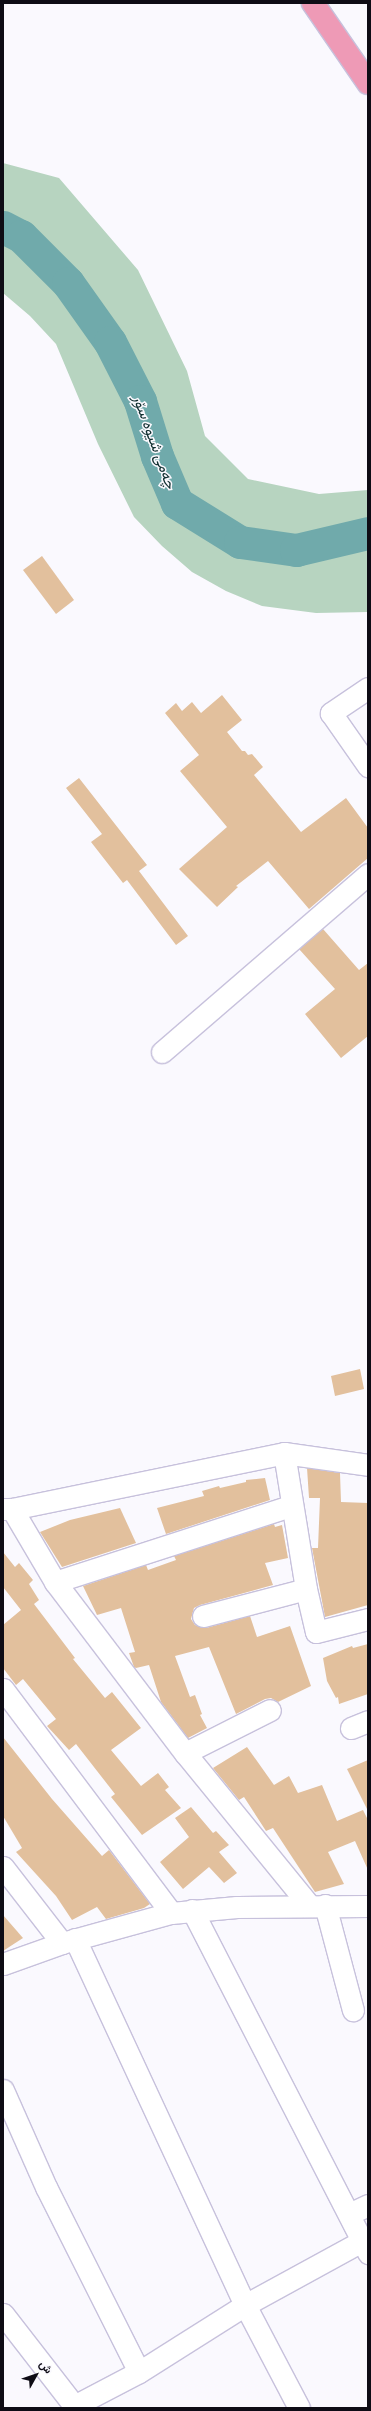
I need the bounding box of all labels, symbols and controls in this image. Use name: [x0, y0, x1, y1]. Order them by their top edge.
water label: چەمی شیوە سۆر: [129, 393, 179, 491]
north arrow: [16, 2355, 56, 2395]
text: ش: [36, 2358, 55, 2376]

